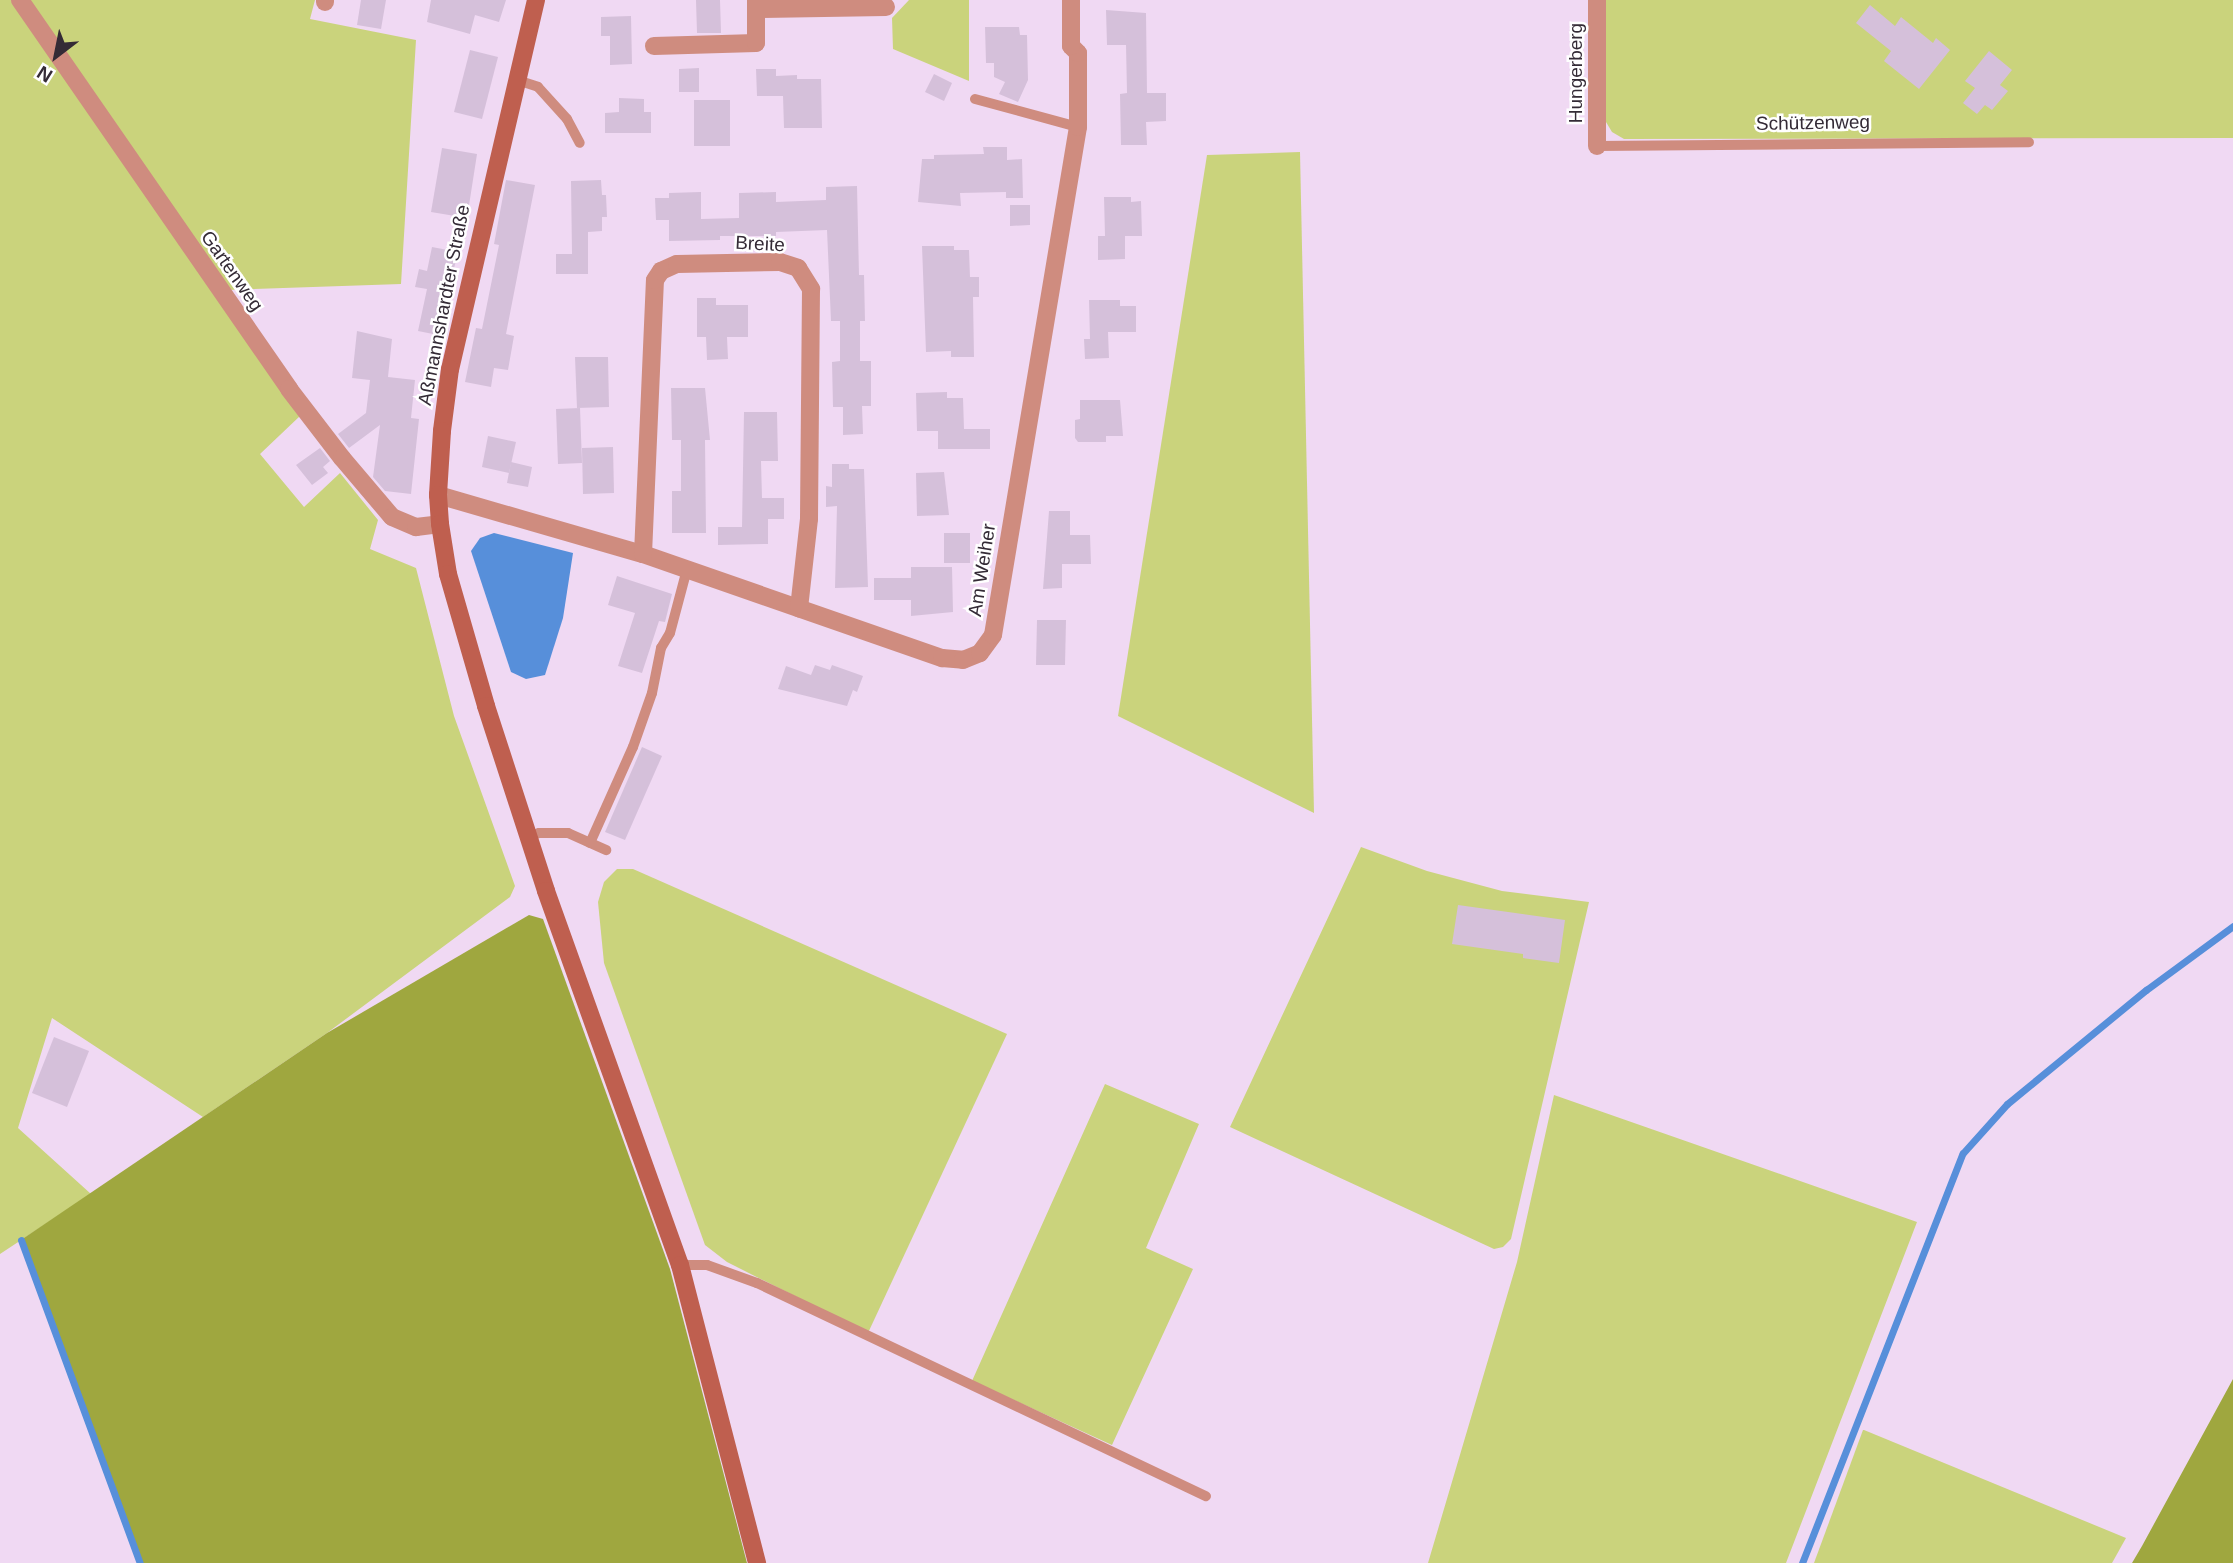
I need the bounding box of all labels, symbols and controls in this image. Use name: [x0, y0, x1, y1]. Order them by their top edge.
north arrow: [21, 21, 91, 91]
street label: Hungerberg: [1565, 23, 1587, 123]
text: N: [33, 62, 56, 87]
street label: Schützenweg: [1756, 111, 1870, 135]
street label: Aßmannshardter Straße: [413, 203, 475, 407]
street label: Gartenweg: [196, 226, 268, 316]
street label: Breite: [735, 231, 785, 257]
street label: Am Weiher: [963, 522, 1001, 618]

